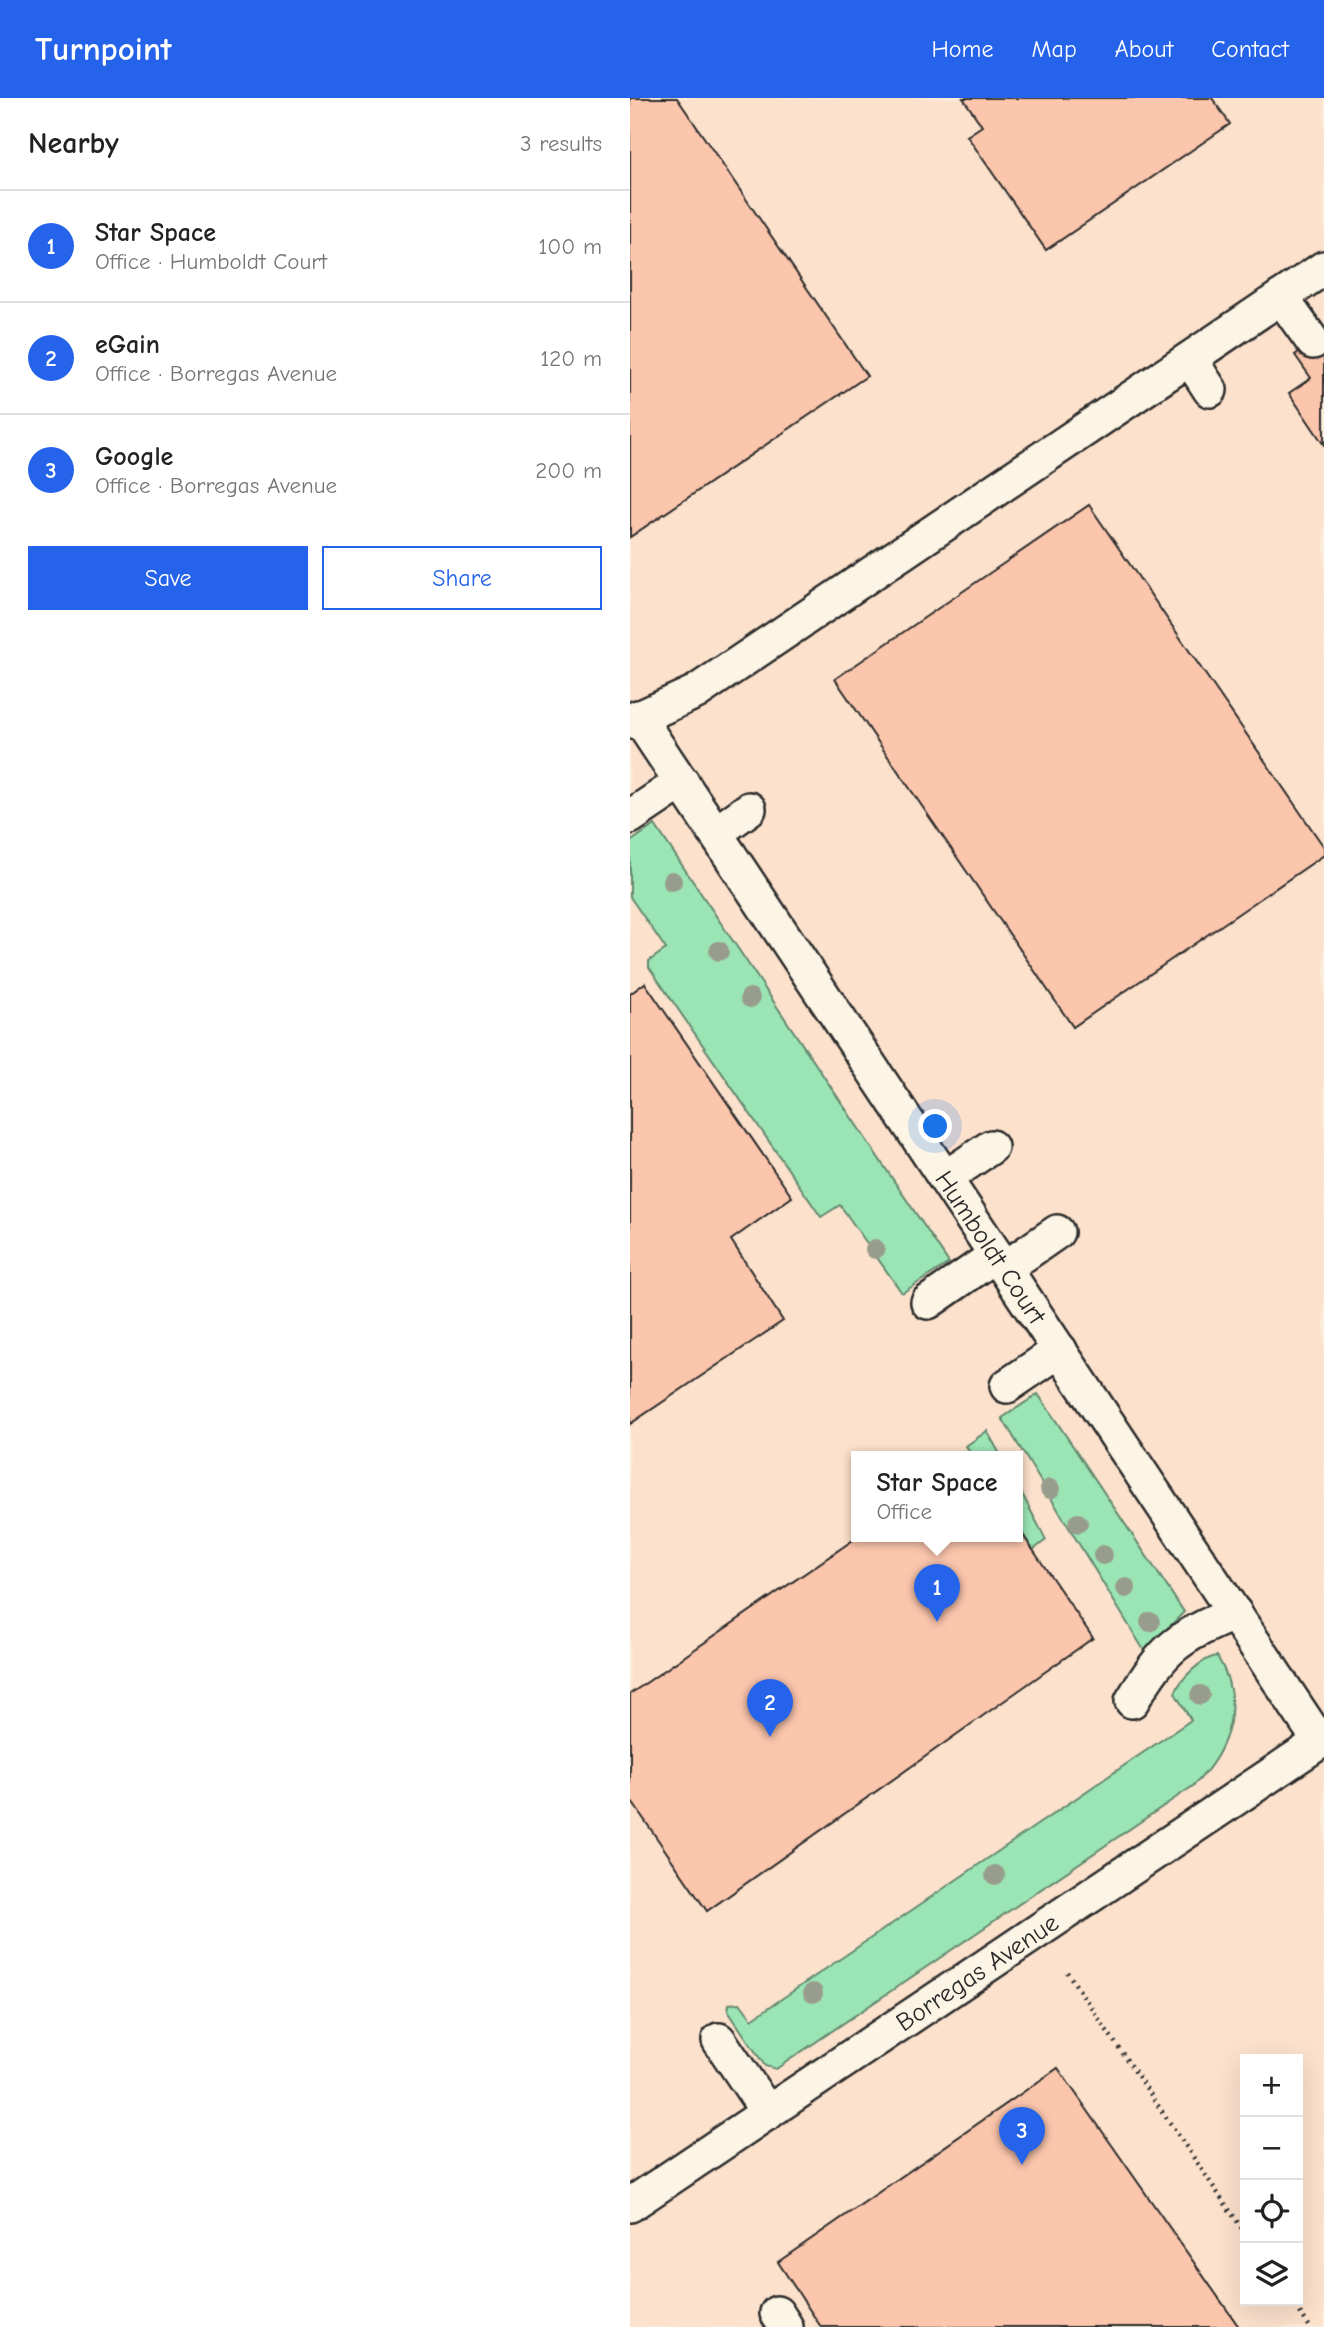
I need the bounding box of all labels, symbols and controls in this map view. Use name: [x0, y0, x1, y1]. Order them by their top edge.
text: Turnpoint: [35, 30, 172, 68]
text: Home: [932, 35, 993, 63]
text: Map: [1031, 35, 1077, 63]
text: About: [1115, 35, 1173, 63]
text: Contact: [1211, 35, 1289, 63]
text: Nearby: [28, 126, 119, 161]
text: 3 results: [520, 130, 602, 157]
text: Star Space: [95, 218, 216, 248]
text: 1: [46, 233, 56, 260]
text: 100 m: [538, 233, 602, 260]
text: Office · Humboldt Court: [95, 248, 327, 275]
text: eGain: [95, 330, 160, 360]
text: 2: [45, 345, 57, 372]
text: 120 m: [540, 345, 602, 372]
text: Office · Borregas Avenue: [95, 360, 337, 387]
text: Google: [95, 442, 173, 472]
text: 3: [45, 457, 57, 484]
text: 200 m: [535, 457, 602, 484]
text: Office · Borregas Avenue: [95, 472, 337, 499]
button: Save: [28, 546, 308, 610]
button: Share: [322, 546, 602, 610]
your location: [918, 1109, 952, 1143]
street label: Humboldt Court: [928, 1166, 1053, 1331]
popup: [851, 1451, 1023, 1542]
text: Star Space: [877, 1468, 997, 1498]
text: Office: [877, 1498, 932, 1525]
pin: 1: [914, 1564, 960, 1622]
pin: 2: [747, 1679, 793, 1737]
street label: Borregas Avenue: [891, 1908, 1064, 2038]
map controls: [1240, 2054, 1303, 2306]
button: +: [1240, 2054, 1303, 2117]
pin: 3: [999, 2107, 1045, 2165]
button: −: [1240, 2117, 1303, 2180]
button: locate: [1240, 2180, 1303, 2243]
button: layers: [1240, 2243, 1303, 2306]

